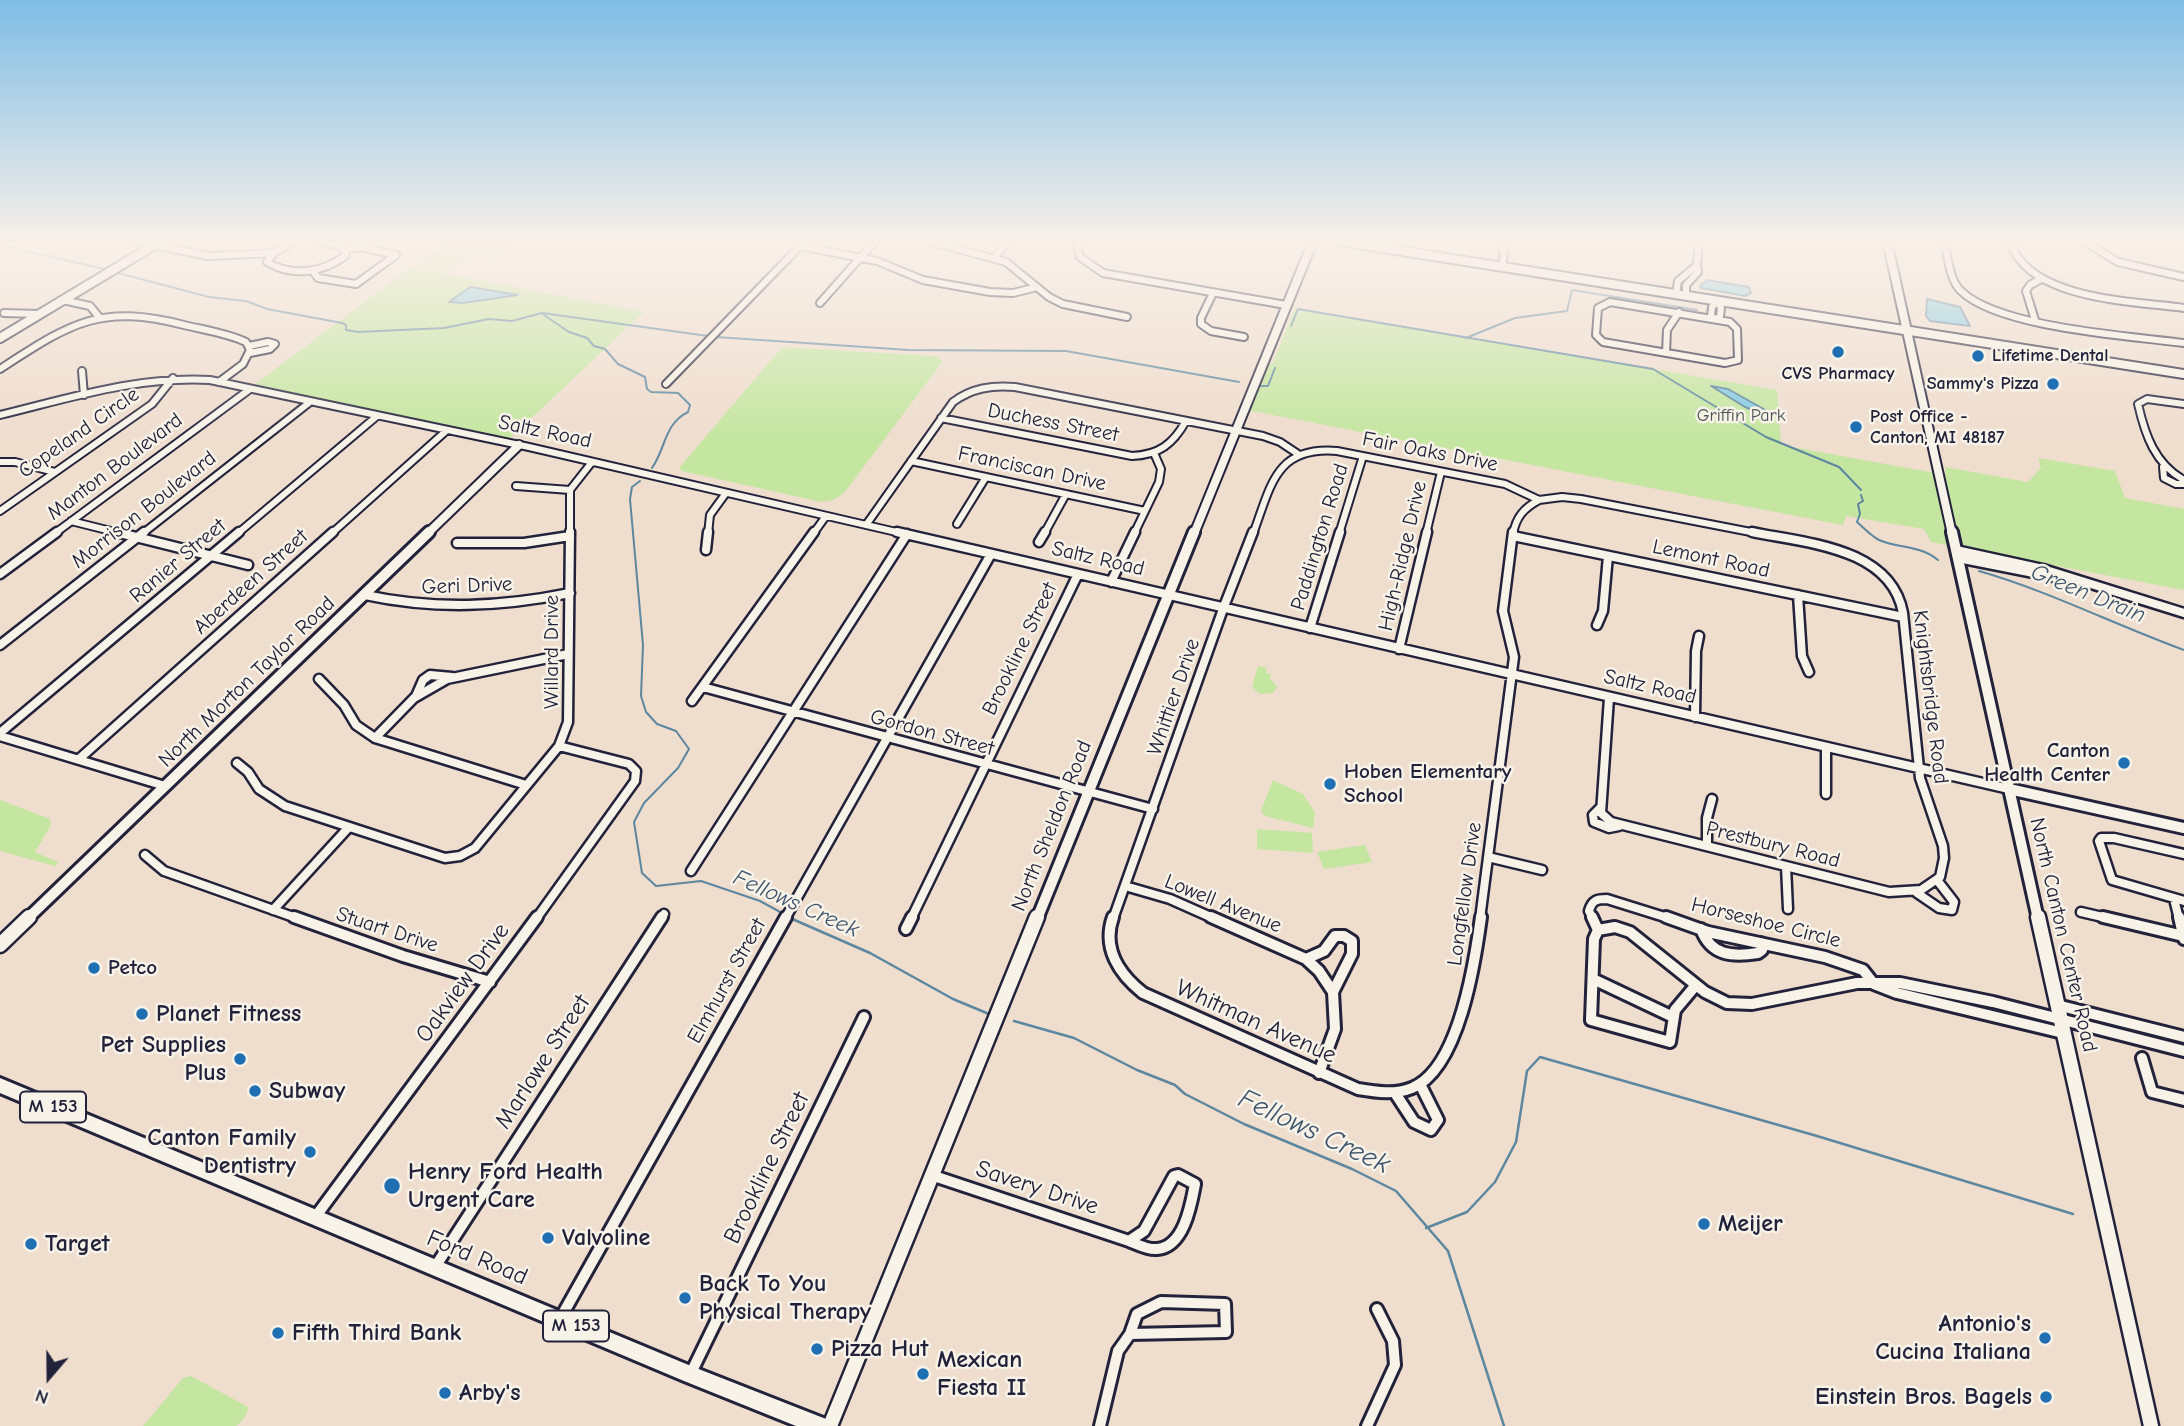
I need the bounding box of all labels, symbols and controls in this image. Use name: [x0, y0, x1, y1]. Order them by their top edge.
marker: CVS Pharmacy: [1830, 344, 1846, 360]
place label: Lifetime Dental: [1992, 345, 2108, 367]
marker: Lifetime Dental: [1970, 348, 1986, 364]
place label: CVS Pharmacy: [1782, 363, 1894, 385]
place label: Sammy's Pizza: [1927, 373, 2039, 395]
marker: Sammy's Pizza: [2045, 376, 2061, 392]
street label: Copeland Circle: [14, 382, 144, 484]
street label: Duchess Street: [985, 398, 1121, 448]
park label: Griffin Park: [1697, 405, 1785, 427]
place label: Post Office - Canton, MI 48187: [1870, 406, 2004, 448]
street label: Manton Boulevard: [42, 408, 188, 526]
street label: Saltz Road: [496, 410, 594, 454]
marker: Post Office - Canton, MI 48187: [1848, 419, 1864, 435]
street label: Fair Oaks Drive: [1360, 427, 1500, 477]
street label: Franciscan Drive: [956, 441, 1108, 497]
street label: Morrison Boulevard: [67, 446, 221, 574]
street label: Paddington Road: [1286, 461, 1354, 613]
street label: High-Ridge Drive: [1374, 479, 1432, 633]
street label: Ranier Street: [125, 513, 231, 609]
street label: Aberdeen Street: [189, 524, 313, 640]
street label: Lemont Road: [1650, 534, 1772, 584]
street label: Saltz Road: [1049, 536, 1147, 582]
water label: Green Drain: [2027, 559, 2149, 629]
street label: Geri Drive: [421, 572, 513, 600]
street label: Brookline Street: [977, 579, 1063, 719]
street label: North Morton Taylor Road: [154, 591, 340, 773]
street label: Willard Drive: [539, 595, 565, 709]
street label: Knightsbridge Road: [1907, 609, 1953, 785]
street label: Whittier Drive: [1142, 635, 1206, 759]
street label: Saltz Road: [1601, 664, 1699, 710]
street label: Gordon Street: [867, 704, 997, 762]
street label: North Sheldon Road: [1006, 737, 1098, 915]
place label: Canton Health Center: [1984, 738, 2110, 788]
marker: Canton Health Center: [2116, 755, 2132, 771]
place label: Hoben Elementary School: [1344, 759, 1511, 809]
marker: Hoben Elementary School: [1322, 776, 1338, 792]
street label: North Canton Center Road: [2024, 815, 2102, 1055]
street label: Prestbury Road: [1703, 816, 1843, 874]
street label: Longfellow Drive: [1442, 821, 1488, 967]
water label: Fellows Creek: [729, 864, 863, 944]
street label: Lowell Avenue: [1161, 869, 1285, 939]
street label: Horseshoe Circle: [1689, 892, 1843, 954]
street label: Stuart Drive: [333, 902, 441, 958]
street label: Elmhurst Street: [682, 914, 772, 1048]
street label: Oakview Drive: [410, 918, 516, 1048]
place label: Petco: [108, 955, 157, 981]
marker: Petco: [86, 960, 102, 976]
street label: Whitman Avenue: [1171, 974, 1341, 1070]
street label: Marlowe Street: [489, 990, 597, 1134]
place label: Planet Fitness: [156, 1000, 301, 1028]
marker: Planet Fitness: [134, 1006, 150, 1022]
place label: Pet Supplies Plus: [101, 1031, 226, 1087]
marker: Pet Supplies Plus: [232, 1051, 248, 1067]
place label: Subway: [269, 1077, 345, 1105]
water label: Fellows Creek: [1233, 1082, 1395, 1182]
marker: Subway: [247, 1083, 263, 1099]
street label: Brookline Street: [718, 1087, 816, 1249]
road number: M 153: [20, 1092, 86, 1122]
place label: Canton Family Dentistry: [147, 1124, 296, 1180]
marker: Canton Family Dentistry: [302, 1144, 318, 1160]
street label: Savery Drive: [972, 1155, 1102, 1221]
place label: Henry Ford Health Urgent Care: [408, 1158, 603, 1214]
marker: Henry Ford Health Urgent Care: [382, 1176, 402, 1196]
place label: Meijer: [1718, 1210, 1783, 1238]
marker: Meijer: [1696, 1216, 1712, 1232]
street label: Ford Road: [422, 1224, 532, 1292]
place label: Valvoline: [562, 1224, 650, 1252]
place label: Target: [45, 1230, 110, 1258]
marker: Valvoline: [540, 1230, 556, 1246]
marker: Target: [23, 1236, 39, 1252]
place label: Back To You Physical Therapy: [699, 1270, 871, 1326]
marker: Back To You Physical Therapy: [677, 1290, 693, 1306]
road number: M 153: [543, 1310, 609, 1342]
place label: Antonio's Cucina Italiana: [1875, 1310, 2031, 1366]
place label: Fifth Third Bank: [292, 1319, 461, 1347]
marker: Fifth Third Bank: [270, 1325, 286, 1341]
marker: Antonio's Cucina Italiana: [2037, 1330, 2053, 1346]
place label: Pizza Hut: [831, 1335, 928, 1363]
marker: Pizza Hut: [809, 1341, 825, 1357]
north arrow: [14, 1342, 84, 1412]
place label: Mexican Fiesta II: [937, 1346, 1026, 1402]
marker: Mexican Fiesta II: [915, 1366, 931, 1382]
place label: Arby's: [459, 1379, 520, 1407]
place label: Einstein Bros. Bagels: [1815, 1383, 2032, 1411]
text: N: [32, 1384, 51, 1409]
marker: Arby's: [437, 1385, 453, 1401]
marker: Einstein Bros. Bagels: [2038, 1389, 2054, 1405]

